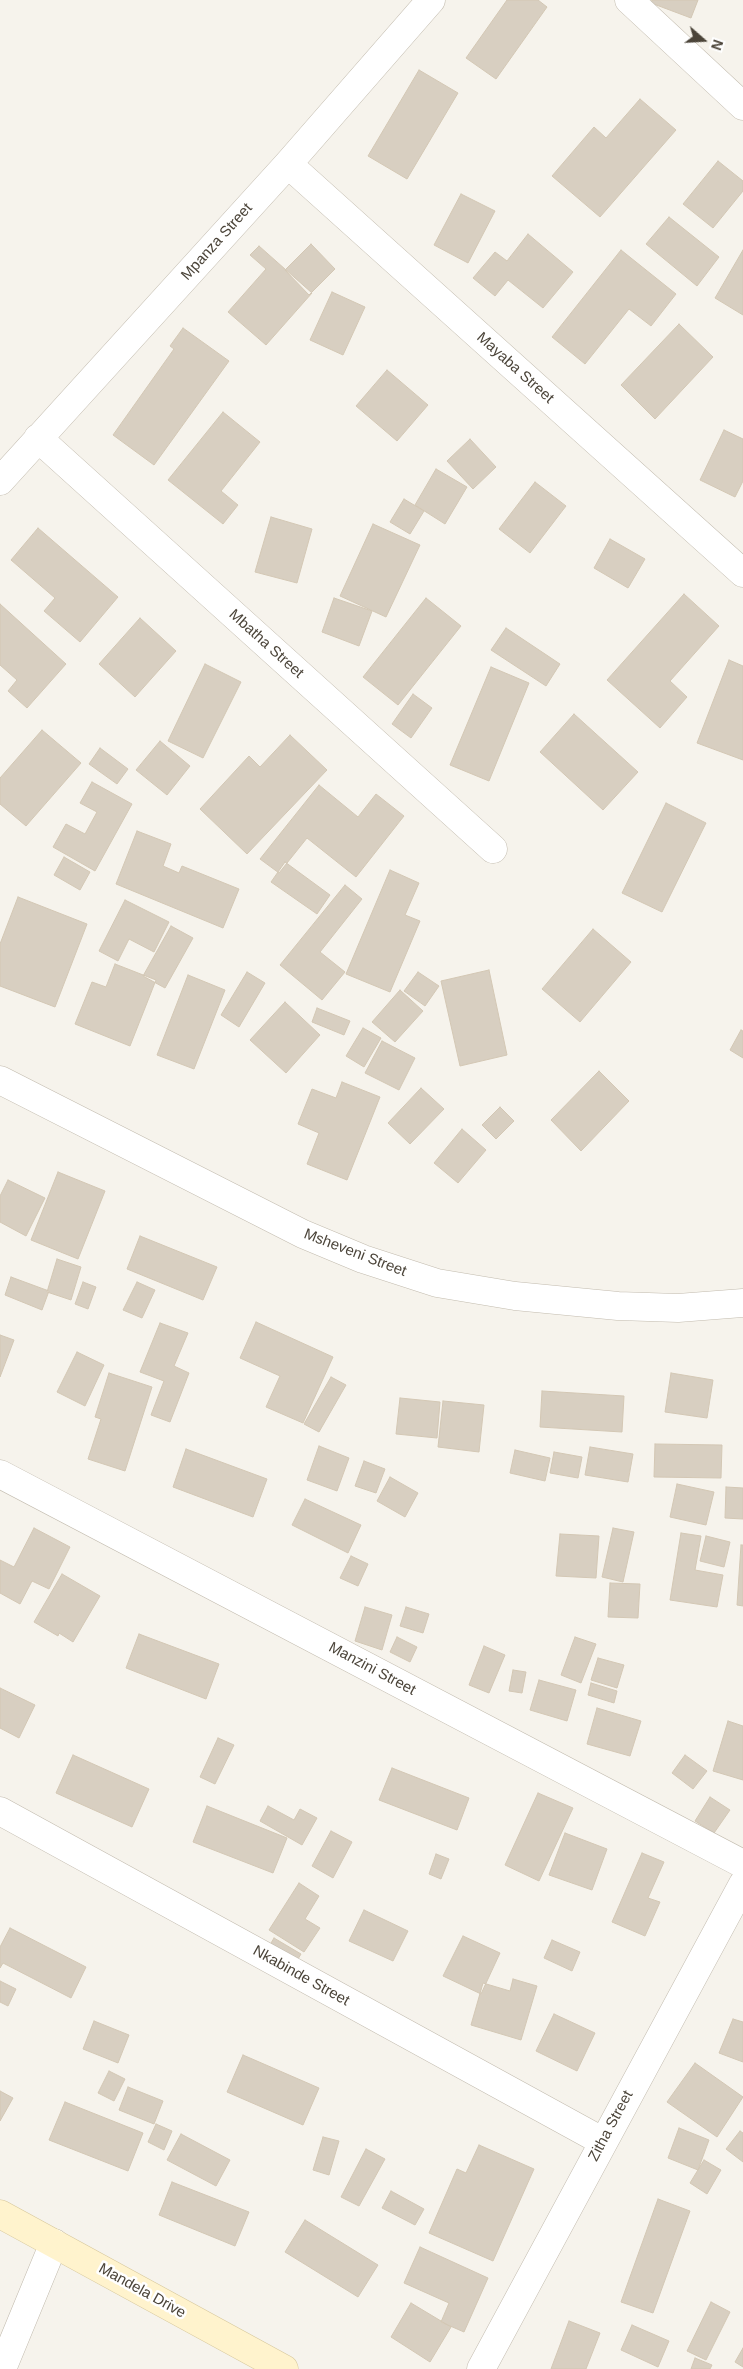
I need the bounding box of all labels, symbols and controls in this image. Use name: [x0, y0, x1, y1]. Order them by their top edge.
north arrow: [678, 15, 728, 65]
text: N: [708, 37, 726, 52]
street label: Mpanza Street: [178, 200, 256, 284]
street label: Mayaba Street: [473, 329, 557, 407]
street label: Mbatha Street: [225, 606, 307, 682]
street label: Msheveni Street: [301, 1225, 409, 1281]
street label: Manzini Street: [325, 1639, 419, 1699]
street label: Nkabinde Street: [250, 1942, 352, 2010]
street label: Zitha Street: [585, 2088, 637, 2164]
street label: Mandela Drive: [95, 2260, 189, 2322]

